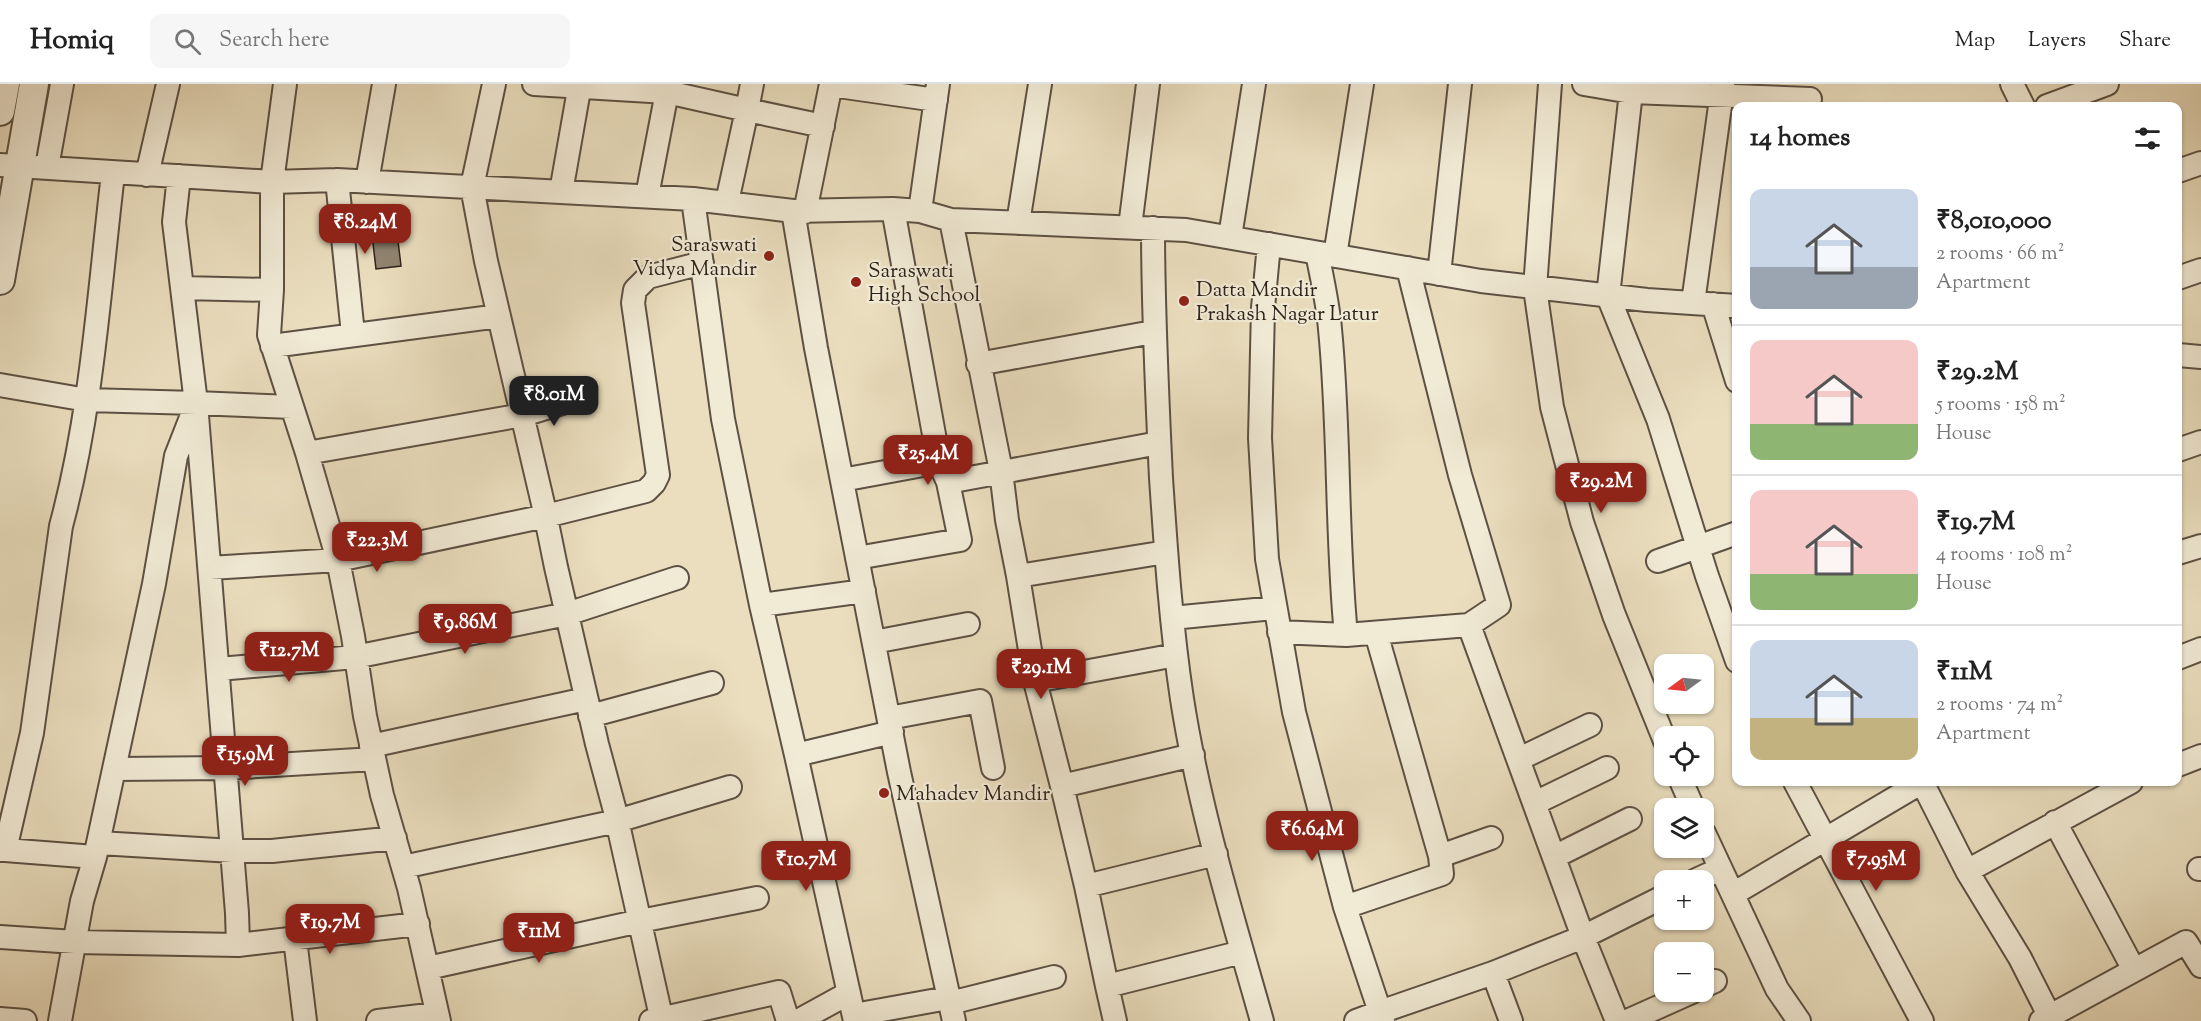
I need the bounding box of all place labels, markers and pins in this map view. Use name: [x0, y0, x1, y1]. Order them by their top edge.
pin: ₹8.24M: [316, 204, 414, 255]
place label: Saraswati Vidya Mandir: [632, 231, 757, 285]
marker: Saraswati Vidya Mandir: [762, 249, 776, 263]
place label: Saraswati High School: [868, 257, 980, 311]
marker: Saraswati High School: [849, 275, 863, 289]
place label: Datta Mandir Prakash Nagar Latur: [1196, 276, 1379, 330]
marker: Datta Mandir Prakash Nagar Latur: [1177, 294, 1191, 308]
pin: ₹8.01M: [505, 376, 603, 427]
pin: ₹25.4M: [879, 435, 977, 486]
pin: ₹29.2M: [1552, 463, 1650, 514]
pin: ₹22.3M: [328, 522, 426, 573]
pin: ₹9.86M: [416, 604, 514, 655]
pin: ₹12.7M: [240, 632, 338, 683]
pin: ₹29.1M: [992, 649, 1090, 700]
pin: ₹15.9M: [196, 736, 294, 787]
place label: Mahadev Mandir: [896, 780, 1050, 810]
marker: Mahadev Mandir: [877, 786, 891, 800]
pin: ₹6.64M: [1263, 811, 1361, 862]
pin: ₹10.7M: [757, 841, 855, 892]
pin: ₹7.95M: [1827, 841, 1925, 892]
pin: ₹19.7M: [281, 904, 379, 955]
pin: ₹11M: [503, 913, 575, 964]

